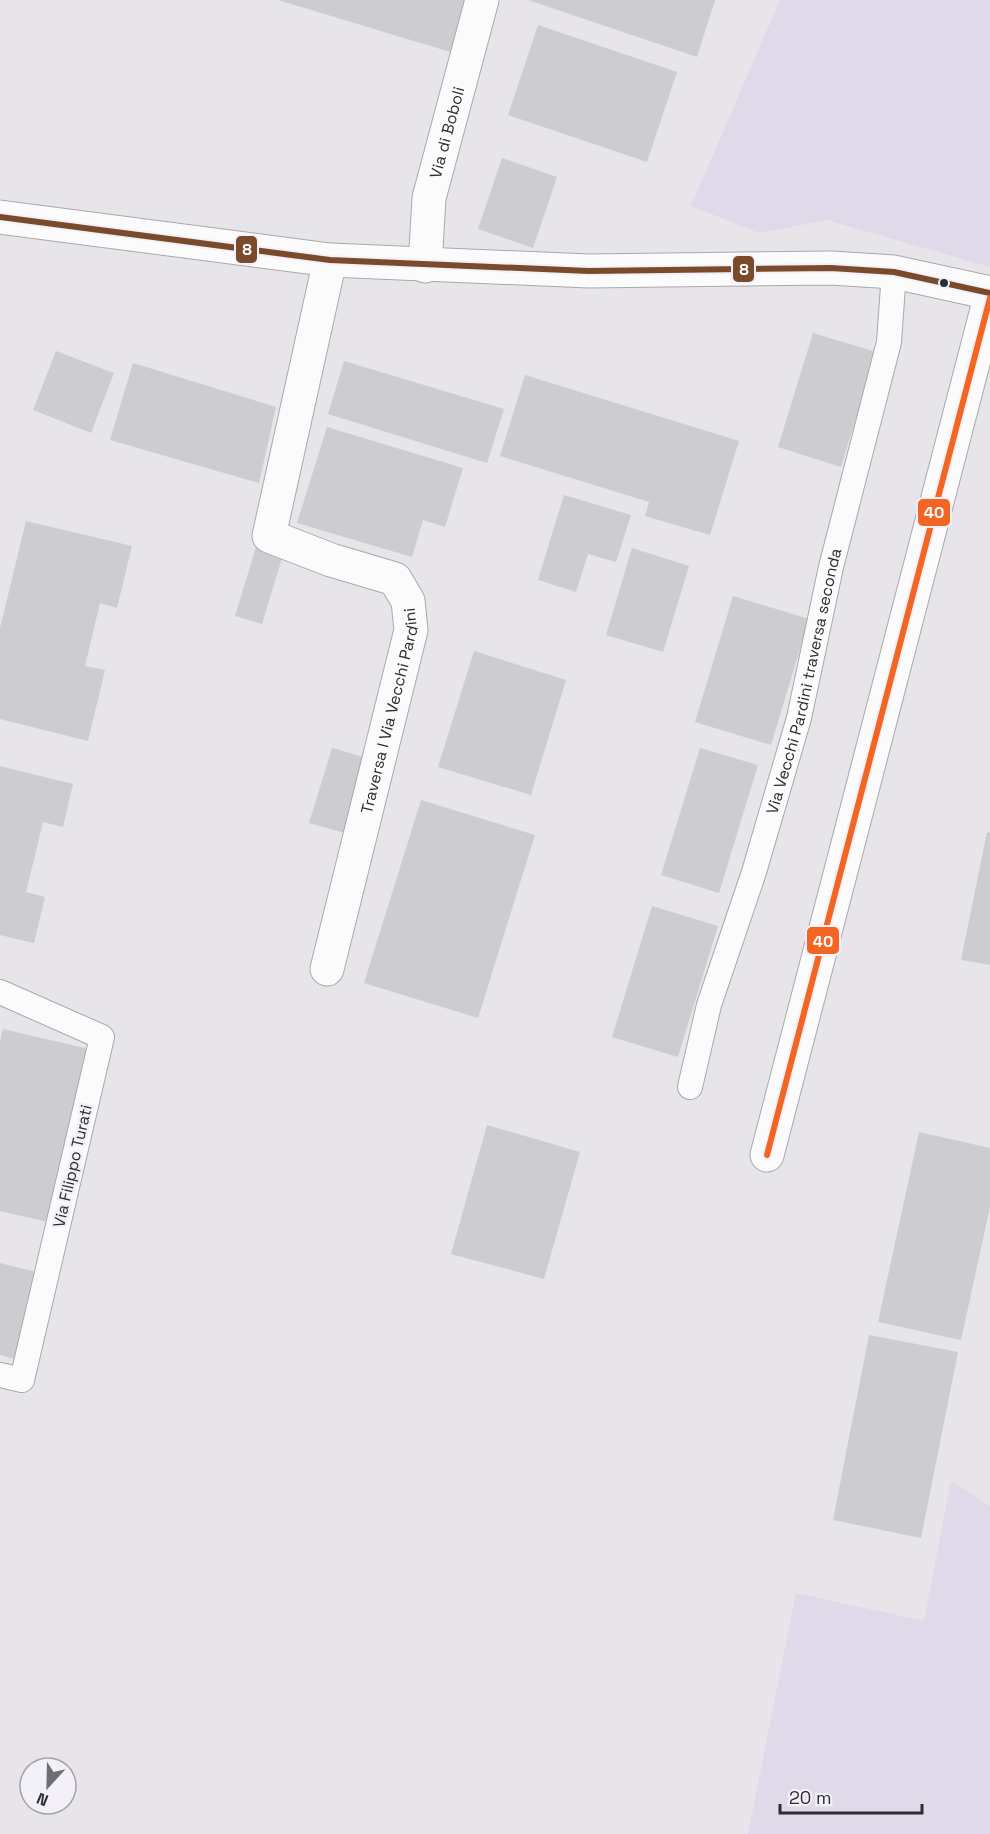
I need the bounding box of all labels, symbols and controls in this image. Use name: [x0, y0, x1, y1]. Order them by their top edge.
street label: Via di Boboli: [425, 84, 469, 181]
line badge: 8: [235, 235, 258, 264]
text: 8: [242, 239, 252, 260]
line badge: 8: [732, 255, 755, 283]
text: 8: [739, 259, 749, 280]
unlabelled marker: [938, 277, 950, 289]
line badge: 40: [917, 498, 951, 527]
text: 40: [924, 502, 944, 523]
street label: Via Vecchi Pardini traversa seconda: [761, 546, 846, 817]
street label: Traversa I Via Vecchi Pardini: [356, 607, 423, 816]
line badge: 40: [806, 926, 840, 955]
text: 40: [813, 931, 833, 952]
street label: Via Filippo Turati: [48, 1103, 97, 1230]
north arrow: [18, 1756, 78, 1816]
scale bar: [780, 1777, 922, 1815]
text: 20 m: [789, 1786, 832, 1809]
text: N: [34, 1788, 51, 1811]

